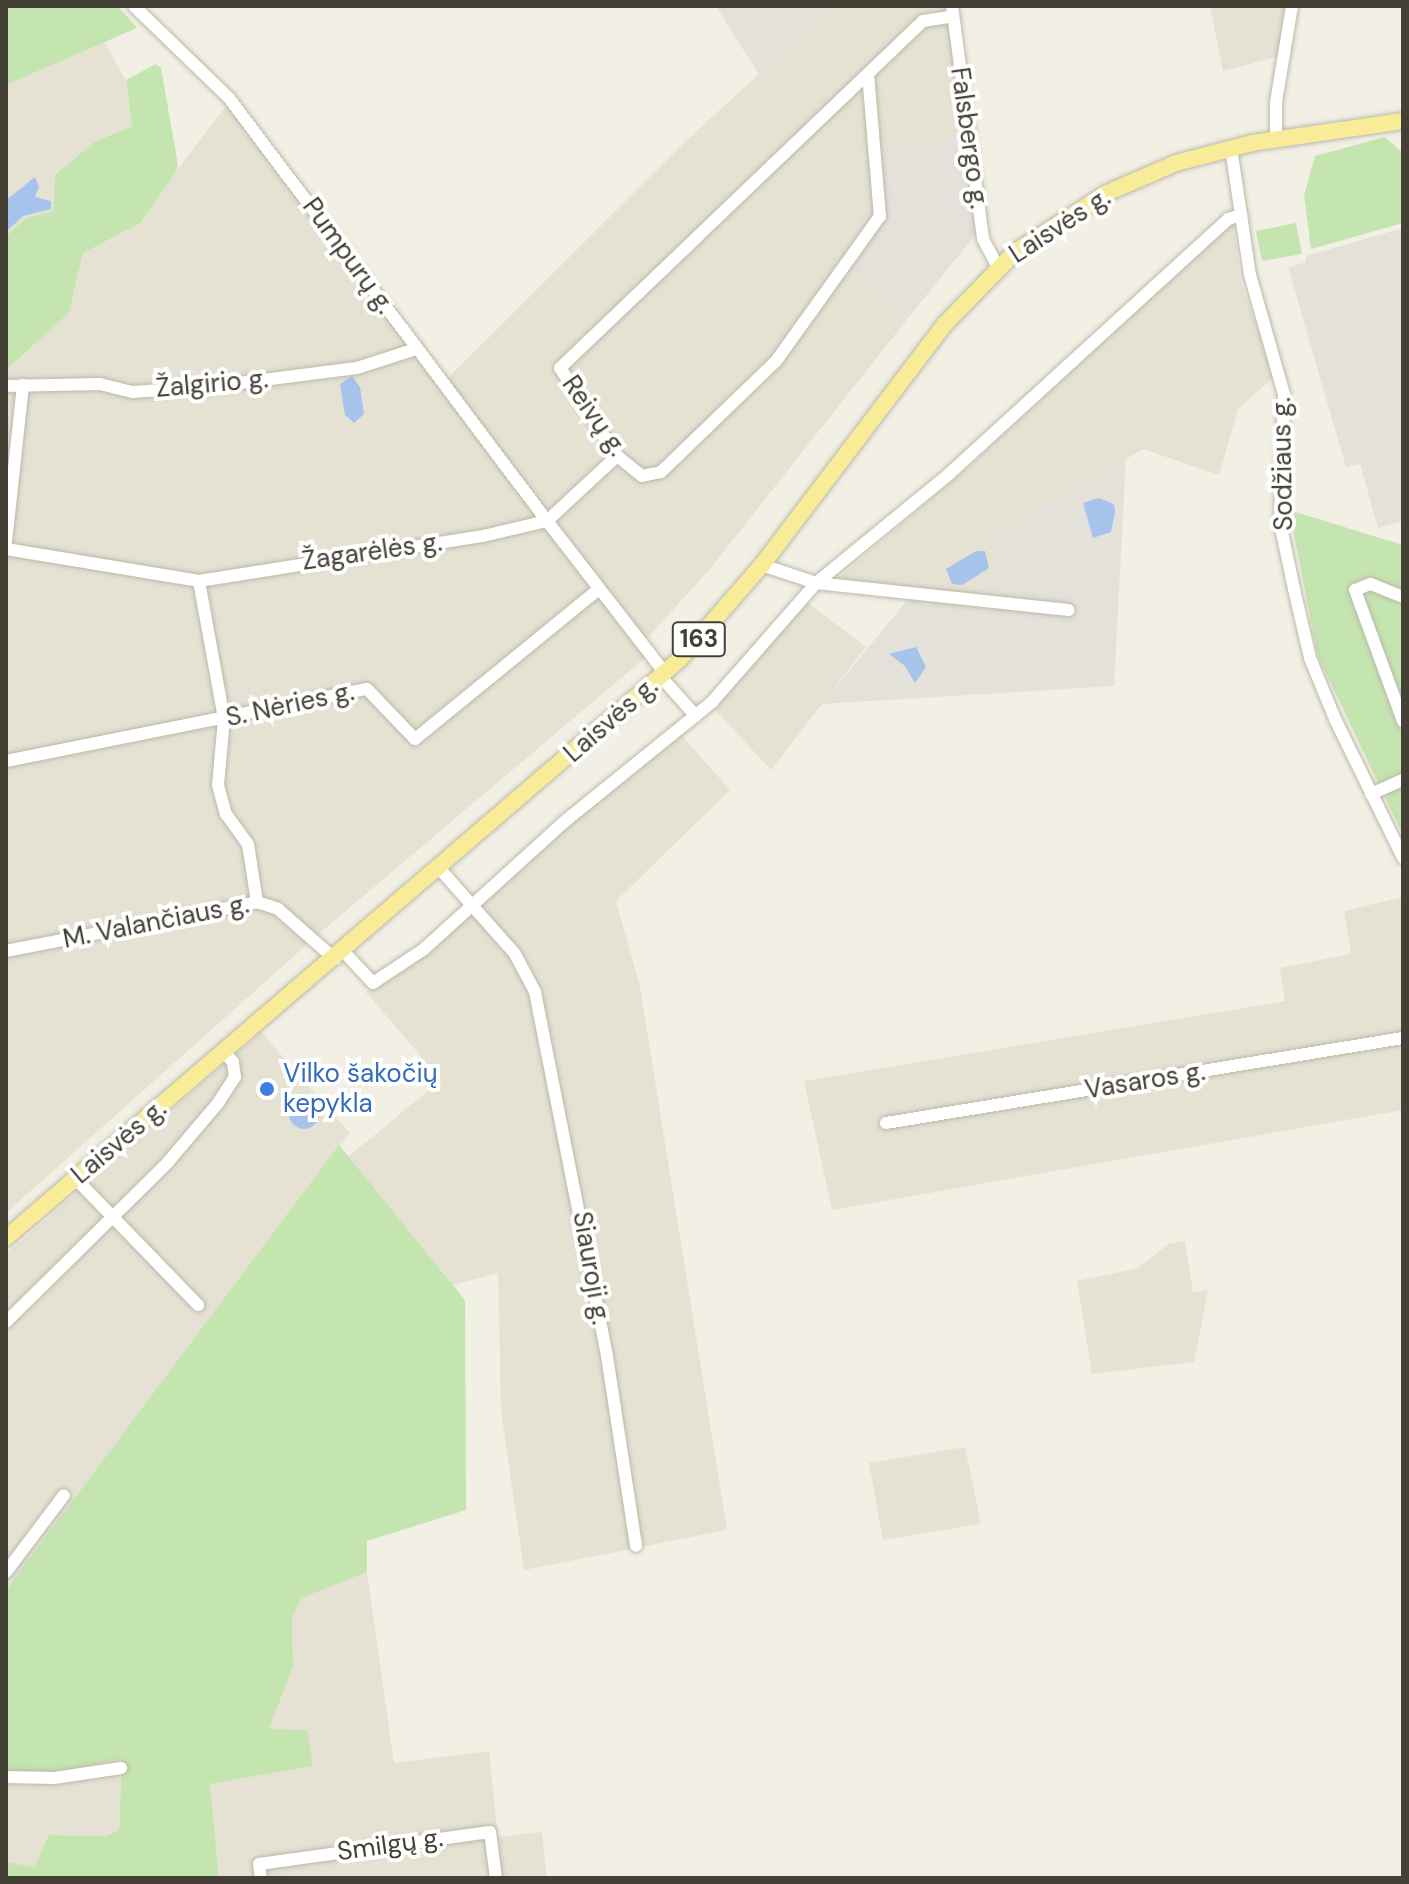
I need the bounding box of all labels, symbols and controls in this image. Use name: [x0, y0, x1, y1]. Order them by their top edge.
street label: Falsbergo g.: [944, 65, 994, 211]
street label: Laisvės g.: [1004, 182, 1116, 270]
street label: Pumpurų g.: [296, 192, 400, 320]
street label: Žalgirio g.: [155, 364, 269, 404]
street label: Reivų g.: [555, 370, 633, 462]
street label: Sodžiaus g.: [1266, 397, 1300, 531]
street label: Žagarėlės g.: [300, 527, 444, 577]
road number: 163: [671, 619, 727, 659]
street label: Laisvės g.: [558, 671, 664, 769]
street label: S. Nėries g.: [223, 676, 357, 734]
street label: M. Valančiaus g.: [60, 889, 252, 955]
street label: Vasaros g.: [1083, 1056, 1207, 1106]
place label: Vilko šakočių kepykla: [283, 1058, 438, 1120]
marker: Vilko šakočių kepykla: [258, 1080, 276, 1098]
street label: Laisvės g.: [65, 1093, 173, 1191]
street label: Siauroji g.: [566, 1209, 616, 1327]
street label: Smilgų g.: [335, 1822, 445, 1868]

